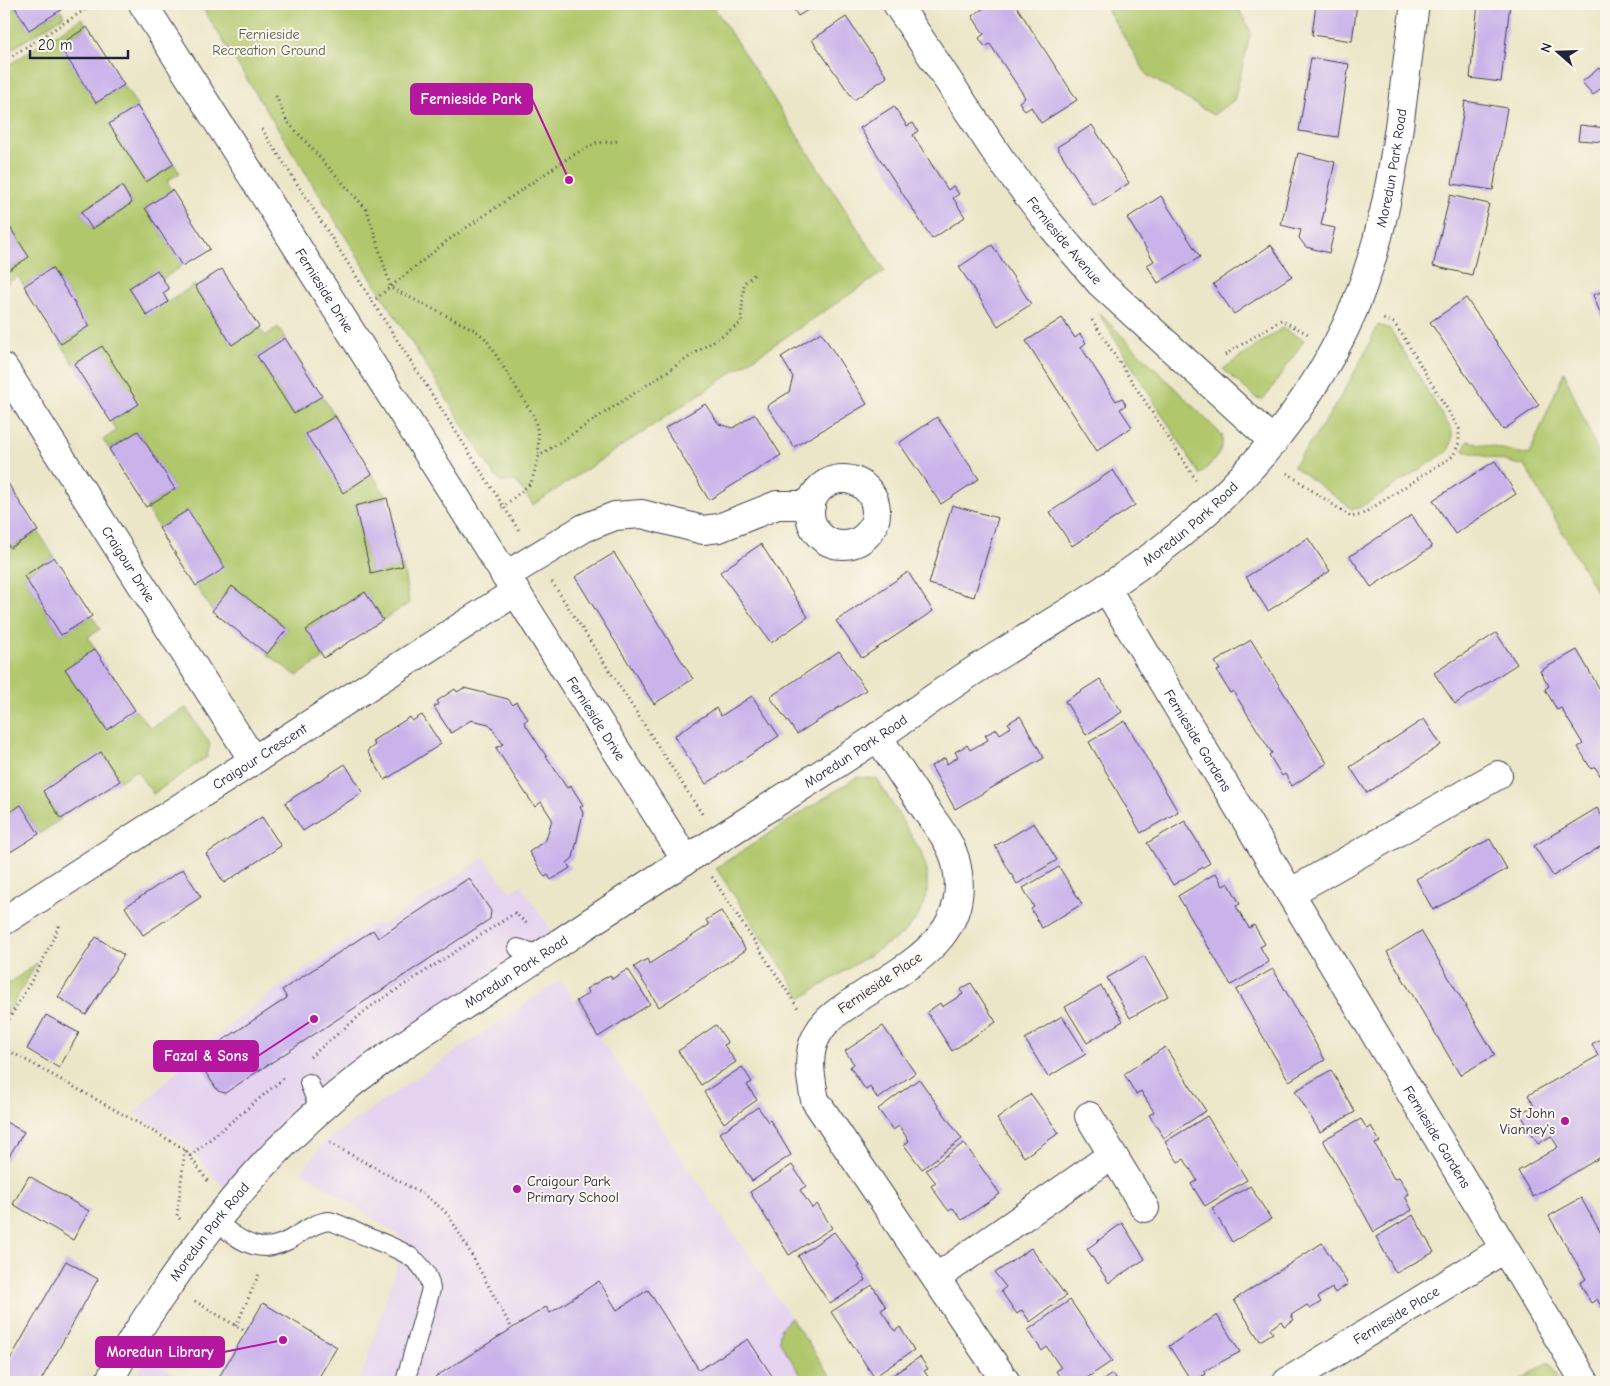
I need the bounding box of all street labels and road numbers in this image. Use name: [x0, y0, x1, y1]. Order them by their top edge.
street label: Moredun Park Road: [1372, 108, 1410, 229]
street label: Fernieside Avenue: [1023, 193, 1106, 288]
street label: Fernieside Drive: [292, 245, 358, 335]
street label: Moredun Park Road: [1139, 478, 1241, 569]
street label: Craigour Drive: [98, 523, 159, 605]
street label: Fernieside Drive: [563, 673, 629, 764]
street label: Fernieside Gardens: [1161, 686, 1235, 795]
street label: Moredun Park Road: [801, 711, 910, 791]
street label: Craigour Crescent: [209, 719, 311, 793]
street label: Moredun Park Road: [461, 931, 571, 1012]
street label: Fernieside Place: [835, 949, 925, 1017]
street label: Fernieside Gardens: [1400, 1083, 1475, 1191]
street label: Moredun Park Road: [166, 1179, 253, 1284]
street label: Fernieside Place: [1350, 1282, 1442, 1348]

